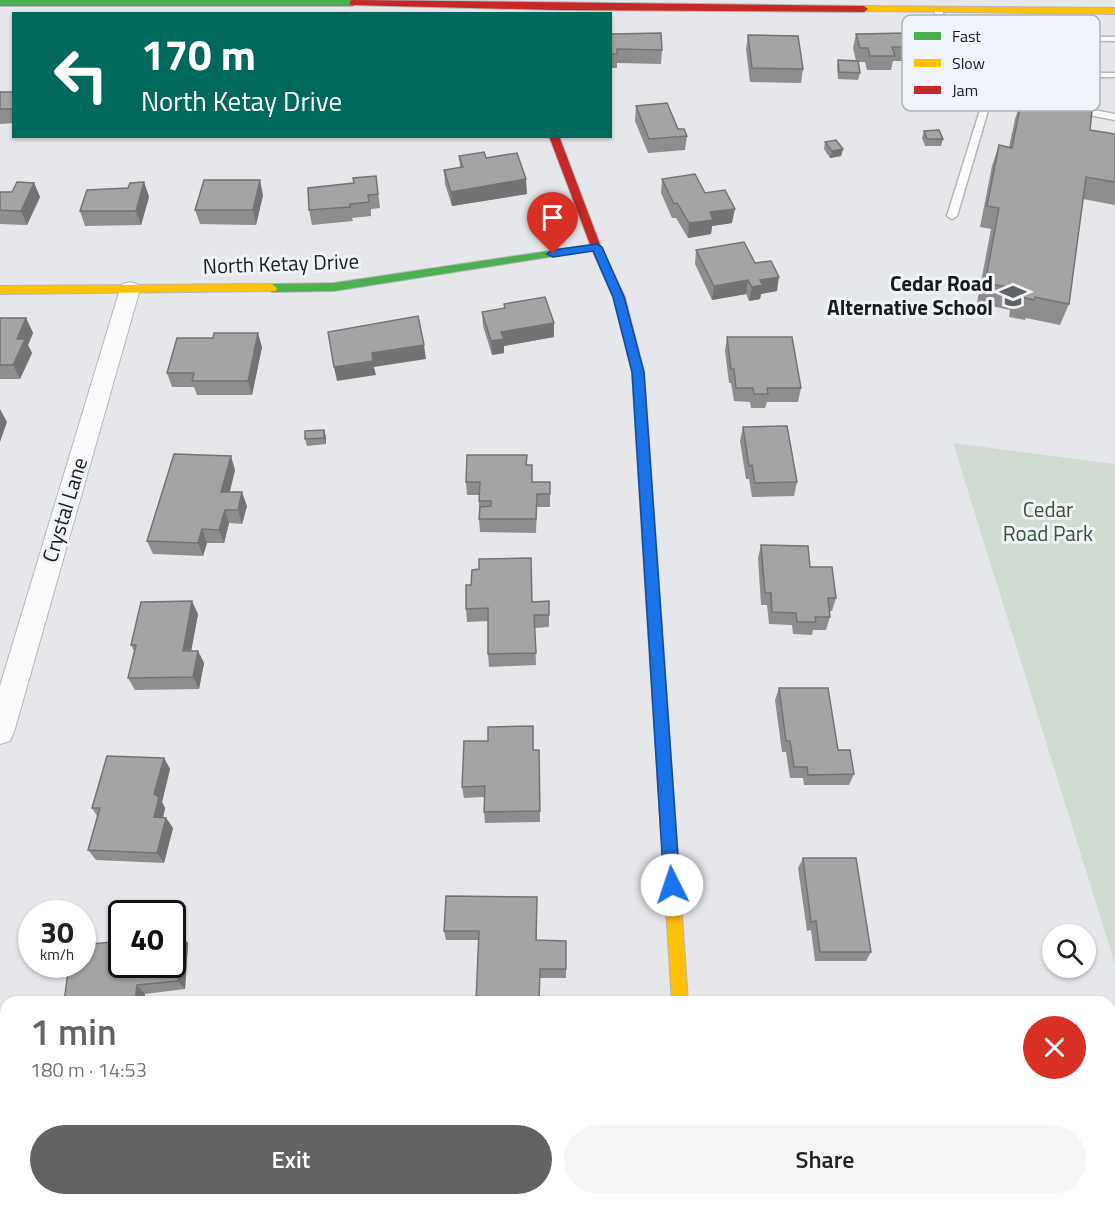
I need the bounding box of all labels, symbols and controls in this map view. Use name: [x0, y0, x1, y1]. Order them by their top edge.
legend: [902, 15, 1100, 111]
text: 170 m: [141, 22, 256, 86]
text: Fast: [952, 24, 981, 48]
icon: left: [42, 36, 120, 114]
text: Slow: [952, 51, 985, 75]
text: Jam: [952, 78, 978, 102]
text: North Ketay Drive: [141, 80, 342, 121]
pin: [527, 192, 578, 254]
icon: arrive: [536, 201, 569, 234]
street label: North Ketay Drive: [202, 244, 360, 282]
place label: Cedar Road Alternative School: [827, 267, 993, 323]
school or university icon: Cedar Road Alternative School: [998, 281, 1028, 311]
street label: Crystal Lane: [33, 453, 95, 566]
park label: Cedar Road Park: [1003, 493, 1093, 549]
position arrow: [640, 853, 704, 917]
speed limit sign: 40: [108, 900, 186, 978]
text: 30: [40, 909, 74, 955]
map controls: [1042, 924, 1096, 978]
button: search: [1042, 924, 1096, 978]
text: km/h: [40, 943, 74, 966]
text: 1 min: [30, 1004, 117, 1059]
button: close: [1023, 1016, 1086, 1079]
text: 180 m · 14:53: [30, 1054, 147, 1085]
button: Exit: [30, 1125, 552, 1194]
button: Share: [564, 1125, 1086, 1194]

